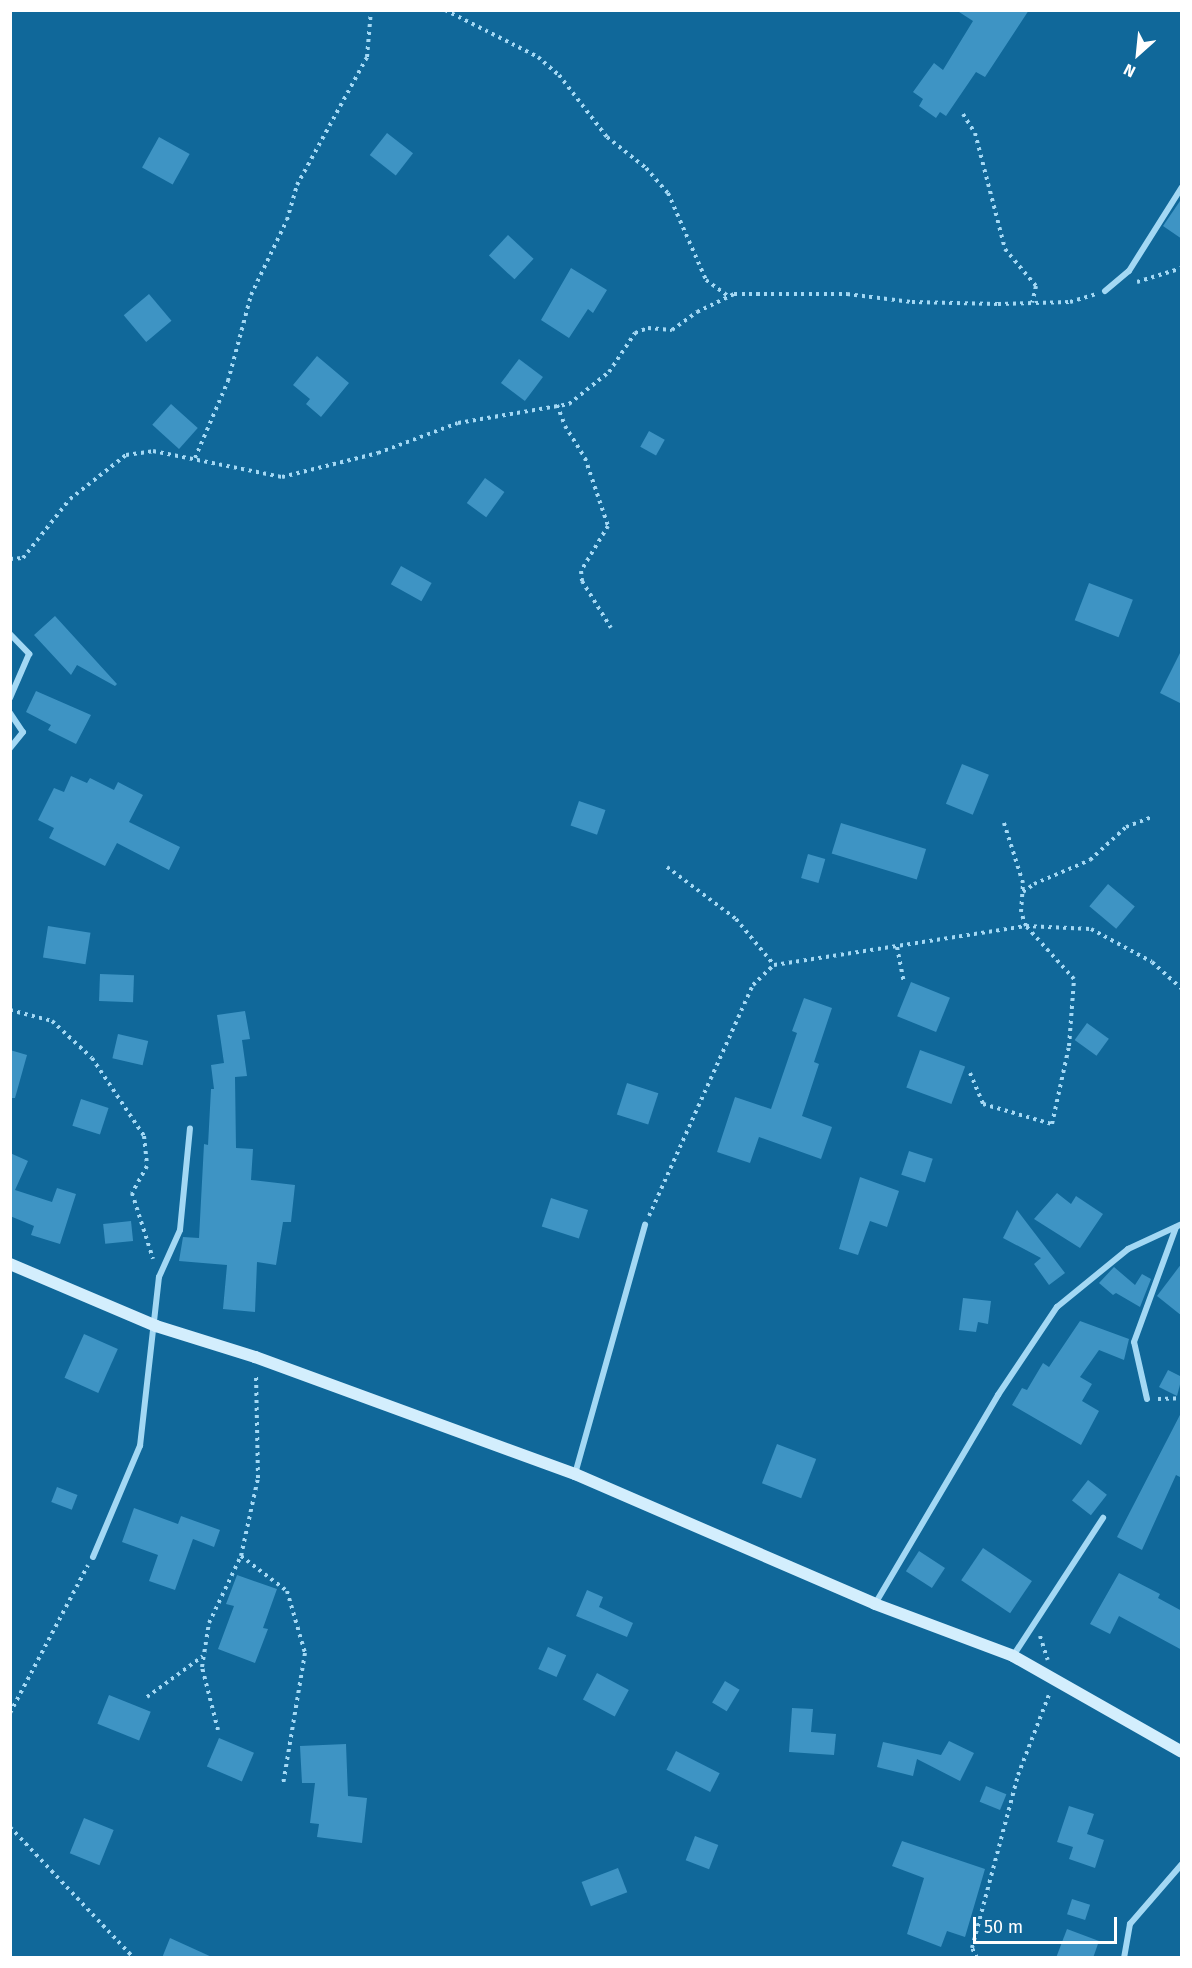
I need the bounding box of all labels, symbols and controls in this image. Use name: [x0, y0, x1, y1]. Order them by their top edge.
north arrow: [1108, 24, 1168, 84]
text: N: [1121, 60, 1139, 81]
scale bar: [976, 1905, 1120, 1943]
text: 50 m: [984, 1916, 1023, 1938]

